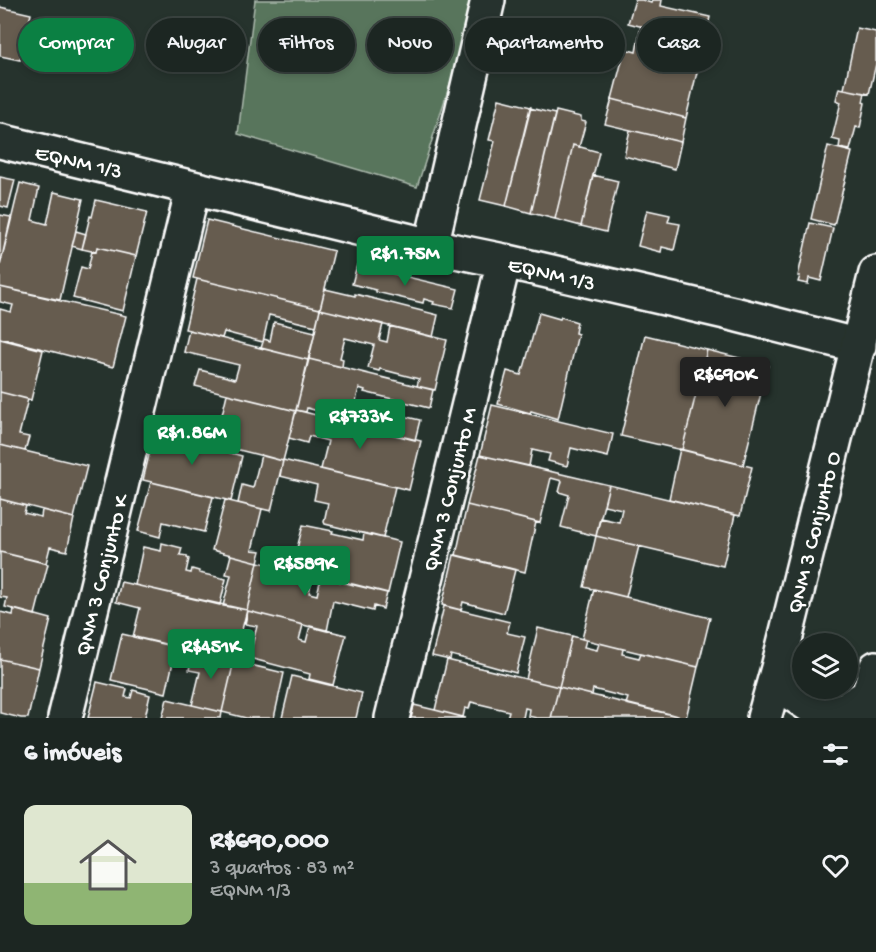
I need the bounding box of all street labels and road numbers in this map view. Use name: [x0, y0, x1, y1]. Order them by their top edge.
street label: EQNM 1/3: [32, 141, 124, 187]
street label: EQNM 1/3: [505, 253, 597, 299]
street label: QNM 3 Conjunto M: [419, 405, 485, 575]
street label: QNM 3 Conjunto O: [783, 449, 849, 617]
street label: QNM 3 Conjunto K: [71, 490, 137, 659]

